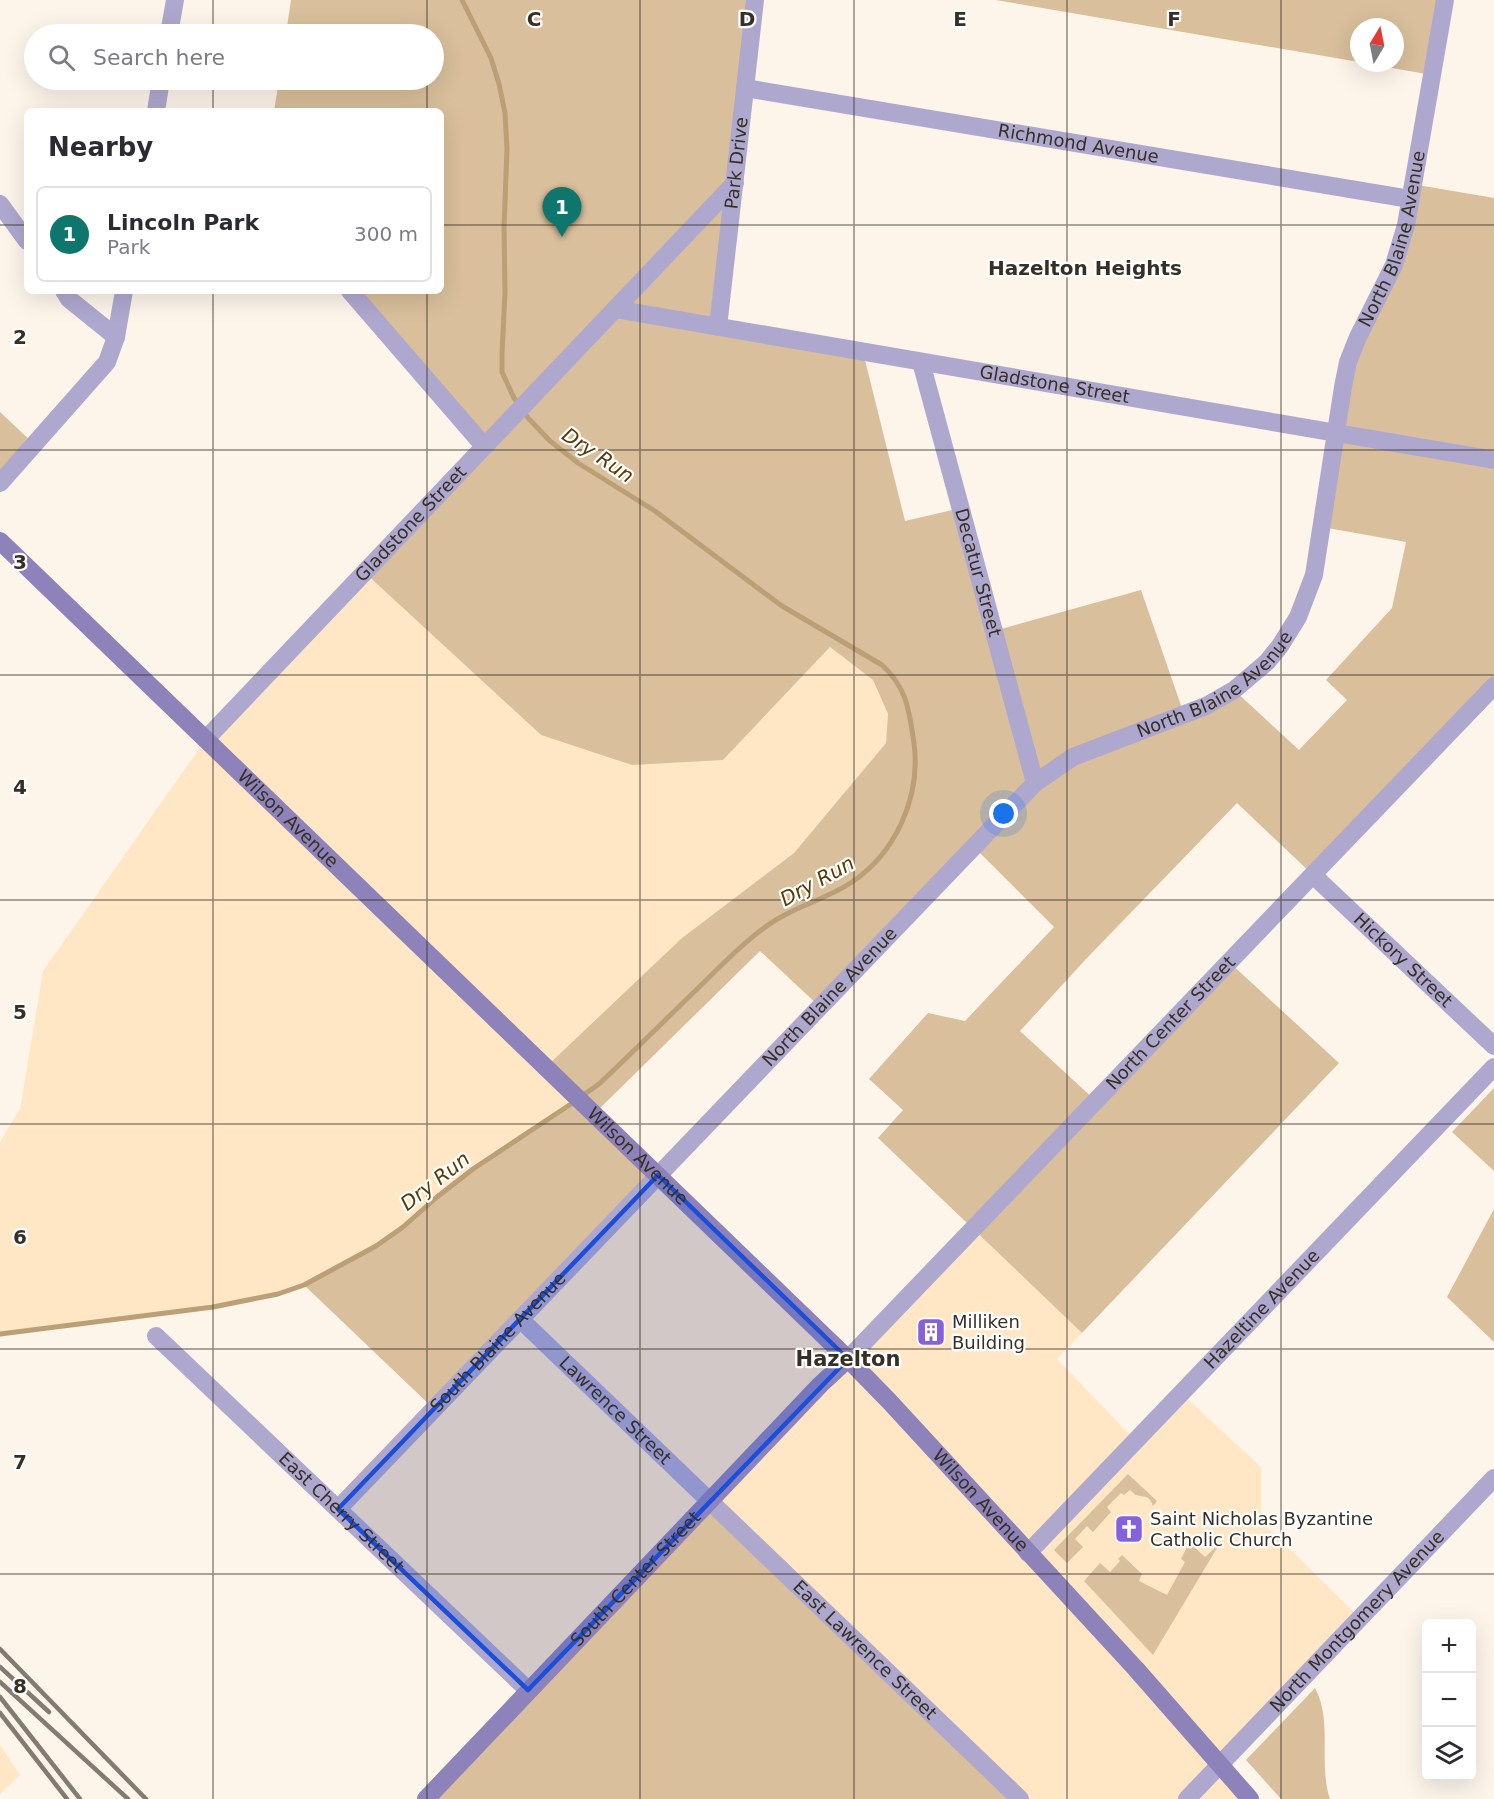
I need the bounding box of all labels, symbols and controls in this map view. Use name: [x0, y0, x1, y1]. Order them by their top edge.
text: C: [527, 7, 541, 31]
text: D: [739, 7, 755, 31]
text: E: [953, 7, 967, 31]
text: F: [1167, 7, 1181, 31]
north arrow: [1350, 18, 1404, 72]
search box: [24, 24, 444, 90]
icon: search: [45, 41, 78, 74]
text: Search here: [93, 45, 225, 70]
street label: Park Drive: [720, 116, 752, 210]
street label: Richmond Avenue: [996, 119, 1161, 167]
text: Nearby: [48, 132, 153, 162]
street label: North Blaine Avenue: [1354, 149, 1429, 330]
pin: 1: [542, 188, 582, 237]
text: Lincoln Park: [107, 210, 259, 235]
text: 1: [63, 222, 76, 246]
text: 300 m: [354, 222, 418, 246]
text: Park: [107, 235, 150, 259]
district label: Hazelton Heights: [988, 256, 1182, 280]
text: 2: [13, 325, 27, 349]
street label: Gladstone Street: [978, 361, 1131, 407]
water label: Dry Run: [558, 422, 638, 488]
street label: Gladstone Street: [350, 461, 470, 586]
street label: Decatur Street: [951, 506, 1006, 639]
text: 3: [13, 550, 27, 574]
street label: North Blaine Avenue: [1134, 627, 1297, 742]
street label: Wilson Avenue: [233, 765, 343, 872]
text: 4: [13, 775, 27, 799]
your location: [989, 799, 1018, 828]
water label: Dry Run: [776, 851, 858, 911]
street label: Hickory Street: [1350, 908, 1457, 1011]
street label: North Blaine Avenue: [758, 923, 901, 1070]
street label: North Center Street: [1101, 951, 1239, 1094]
text: 5: [13, 1000, 27, 1024]
street label: Wilson Avenue: [583, 1102, 693, 1209]
water label: Dry Run: [396, 1147, 474, 1215]
text: 6: [13, 1225, 27, 1249]
street label: Hazeltine Avenue: [1200, 1245, 1324, 1373]
street label: South Blaine Avenue: [425, 1267, 570, 1417]
place label: Milliken Building: [952, 1311, 1025, 1353]
building icon: Milliken Building: [915, 1316, 947, 1348]
district label: Hazelton: [796, 1347, 900, 1371]
street label: Lawrence Street: [555, 1352, 676, 1468]
street label: Wilson Avenue: [928, 1444, 1033, 1556]
street label: East Cherry Street: [275, 1448, 409, 1577]
text: 7: [13, 1450, 27, 1474]
street label: South Center Street: [566, 1506, 705, 1651]
place label: Saint Nicholas Byzantine Catholic Church: [1150, 1508, 1373, 1550]
church icon: Saint Nicholas Byzantine Catholic Church: [1113, 1513, 1145, 1545]
street label: North Montgomery Avenue: [1265, 1526, 1448, 1716]
street label: East Lawrence Street: [789, 1576, 941, 1724]
map controls: [1422, 1619, 1476, 1781]
button: +: [1422, 1619, 1476, 1673]
button: −: [1422, 1673, 1476, 1727]
text: 8: [13, 1674, 27, 1698]
button: layers: [1422, 1727, 1476, 1781]

